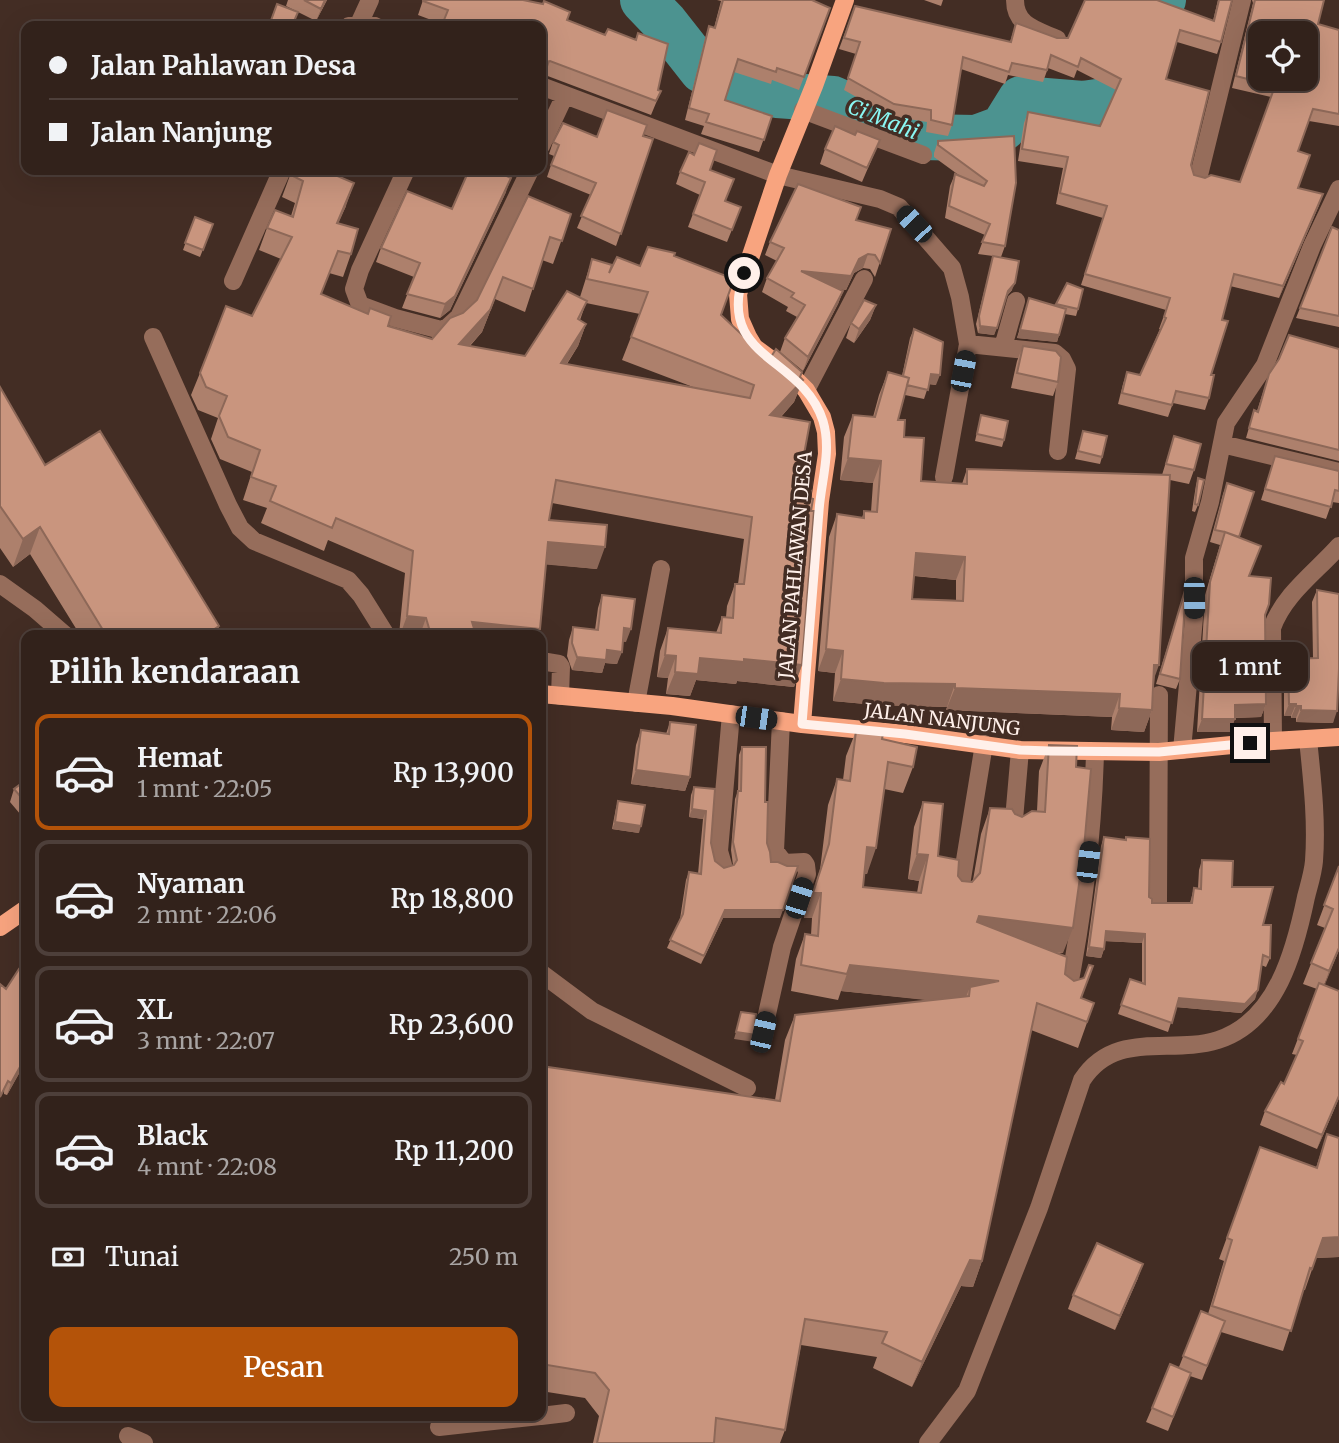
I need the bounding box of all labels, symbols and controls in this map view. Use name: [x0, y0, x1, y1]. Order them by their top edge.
map controls: [1248, 21, 1318, 91]
button: locate: [1248, 21, 1318, 91]
text: Jalan Pahlawan Desa: [91, 49, 356, 82]
water label: Ci Mahi: [843, 93, 923, 145]
text: Jalan Nanjung: [91, 116, 272, 149]
car: [892, 201, 937, 247]
route start: [728, 257, 760, 289]
car: [949, 348, 978, 394]
street label: JALAN PAHLAWAN DESA: [773, 449, 817, 681]
car: [1184, 577, 1205, 619]
callout: 1 mnt: [1192, 642, 1308, 690]
text: Pilih kendaraan: [49, 652, 300, 692]
text: 1 mnt: [1218, 652, 1282, 681]
street label: JALAN NANJUNG: [862, 697, 1022, 741]
car: [734, 705, 779, 731]
route end: [1234, 727, 1266, 759]
icon: car: [53, 741, 116, 804]
text: Hemat: [137, 741, 223, 774]
text: Rp 13,900: [393, 756, 514, 789]
text: 1 mnt · 22:05: [137, 774, 273, 803]
car: [1076, 840, 1101, 884]
icon: car: [53, 867, 116, 930]
text: Nyaman: [137, 867, 245, 900]
car: [783, 875, 816, 921]
text: Rp 18,800: [390, 882, 514, 915]
text: 2 mnt · 22:06: [137, 900, 277, 929]
icon: car: [53, 993, 116, 1056]
text: XL: [137, 993, 173, 1026]
text: Rp 23,600: [389, 1008, 514, 1041]
car: [749, 1009, 778, 1055]
text: 3 mnt · 22:07: [137, 1026, 275, 1055]
icon: car: [53, 1119, 116, 1182]
text: Black: [137, 1119, 208, 1152]
text: Rp 11,200: [394, 1134, 514, 1167]
text: 4 mnt · 22:08: [137, 1152, 277, 1181]
icon: cash: [49, 1238, 87, 1276]
text: Tunai: [105, 1240, 179, 1273]
text: 250 m: [449, 1242, 518, 1271]
button: Pesan: [49, 1327, 518, 1407]

